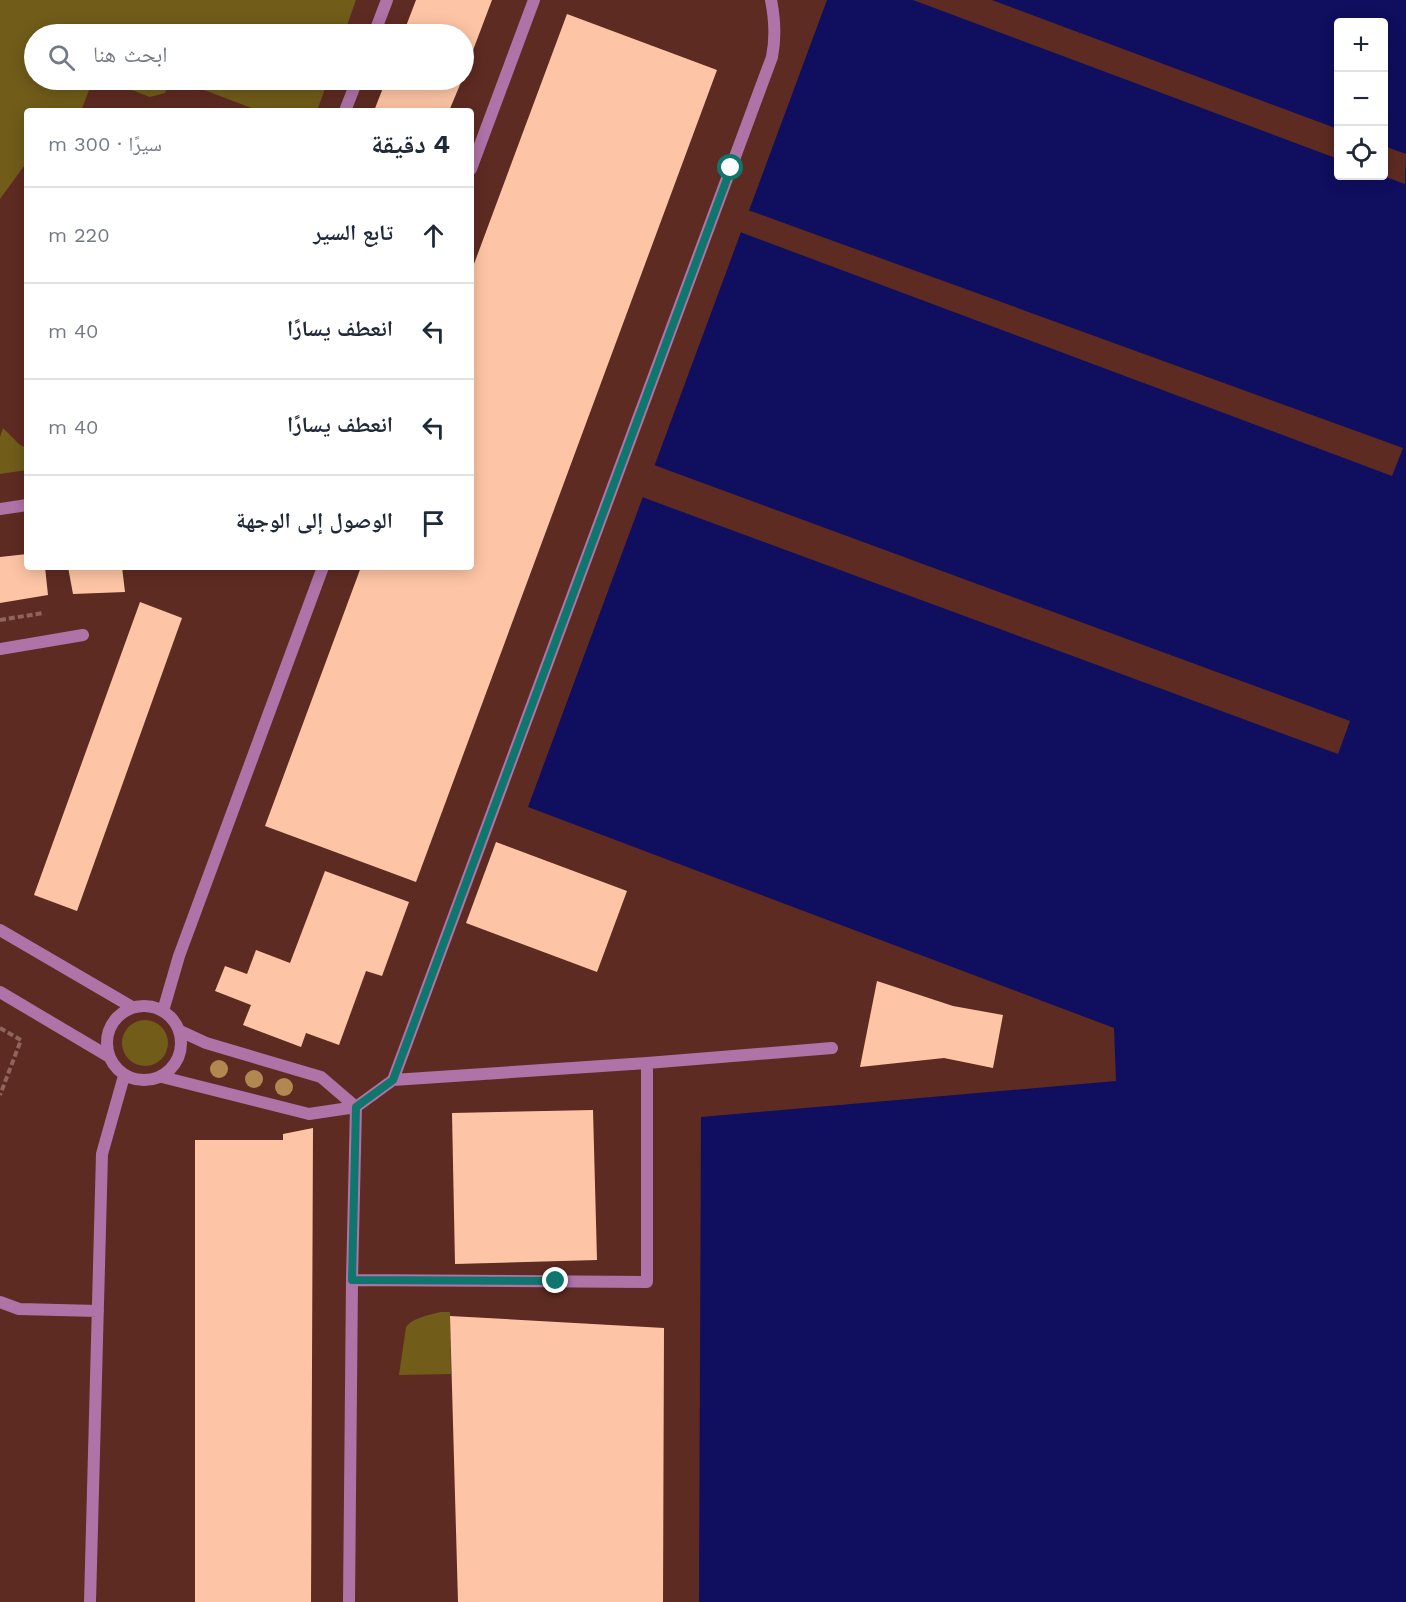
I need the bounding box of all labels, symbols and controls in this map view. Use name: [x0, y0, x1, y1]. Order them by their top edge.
map controls: [1334, 18, 1388, 180]
button: +: [1334, 18, 1388, 72]
search box: [24, 24, 474, 90]
icon: search: [45, 41, 78, 74]
text: ابحث هنا: [93, 42, 168, 67]
button: −: [1334, 72, 1388, 126]
button: locate: [1334, 126, 1388, 180]
text: 4 دقيقة: [371, 129, 450, 159]
text: سيرًا · 300 m: [48, 132, 162, 156]
route start: [717, 154, 743, 180]
icon: ahead: [417, 219, 450, 252]
text: تابع السير: [313, 220, 393, 245]
text: 220 m: [48, 223, 110, 247]
icon: left: [417, 315, 450, 348]
text: انعطف يسارًا: [287, 316, 393, 341]
text: 40 m: [48, 319, 99, 343]
icon: left: [417, 411, 450, 444]
text: انعطف يسارًا: [287, 412, 393, 437]
text: 40 m: [48, 415, 99, 439]
icon: arrive: [417, 507, 450, 540]
text: الوصول إلى الوجهة: [236, 508, 393, 533]
route end: [542, 1267, 568, 1293]

